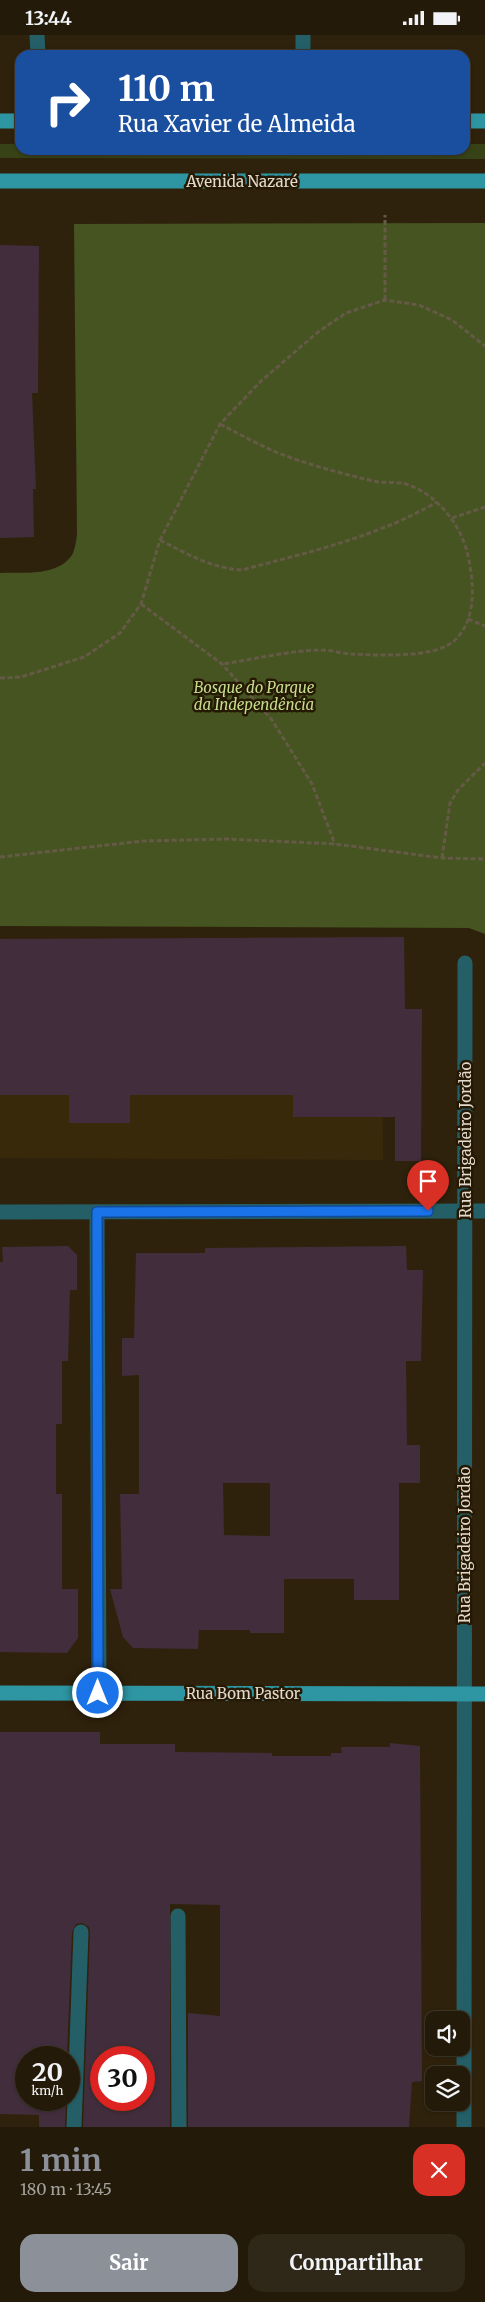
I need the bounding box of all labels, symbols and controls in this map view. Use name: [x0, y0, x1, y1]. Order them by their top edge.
text: 13:44: [25, 6, 72, 30]
text: 110 m: [118, 67, 215, 111]
icon: right: [35, 70, 100, 135]
text: Rua Xavier de Almeida: [118, 110, 356, 138]
street label: Avenida Nazaré: [185, 172, 298, 191]
park label: Bosque do Parque da Independência: [194, 678, 315, 714]
street label: Rua Brigadeiro Jordão: [456, 1062, 475, 1218]
pin: [407, 1160, 449, 1211]
icon: arrive: [414, 1167, 442, 1195]
street label: Rua Brigadeiro Jordão: [455, 1467, 474, 1623]
position arrow: [71, 1666, 123, 1718]
street label: Rua Bom Pastor: [186, 1684, 301, 1703]
map controls: [425, 2011, 470, 2111]
button: sound: [425, 2011, 470, 2056]
speed limit sign: 30: [90, 2046, 155, 2111]
text: 20: [32, 2056, 63, 2088]
button: layers: [425, 2066, 470, 2111]
text: km/h: [32, 2083, 63, 2098]
text: 1 min: [20, 2141, 102, 2179]
button: close: [413, 2144, 465, 2196]
text: 180 m · 13:45: [20, 2179, 112, 2199]
button: Sair: [20, 2234, 238, 2292]
button: Compartilhar: [248, 2234, 465, 2292]

